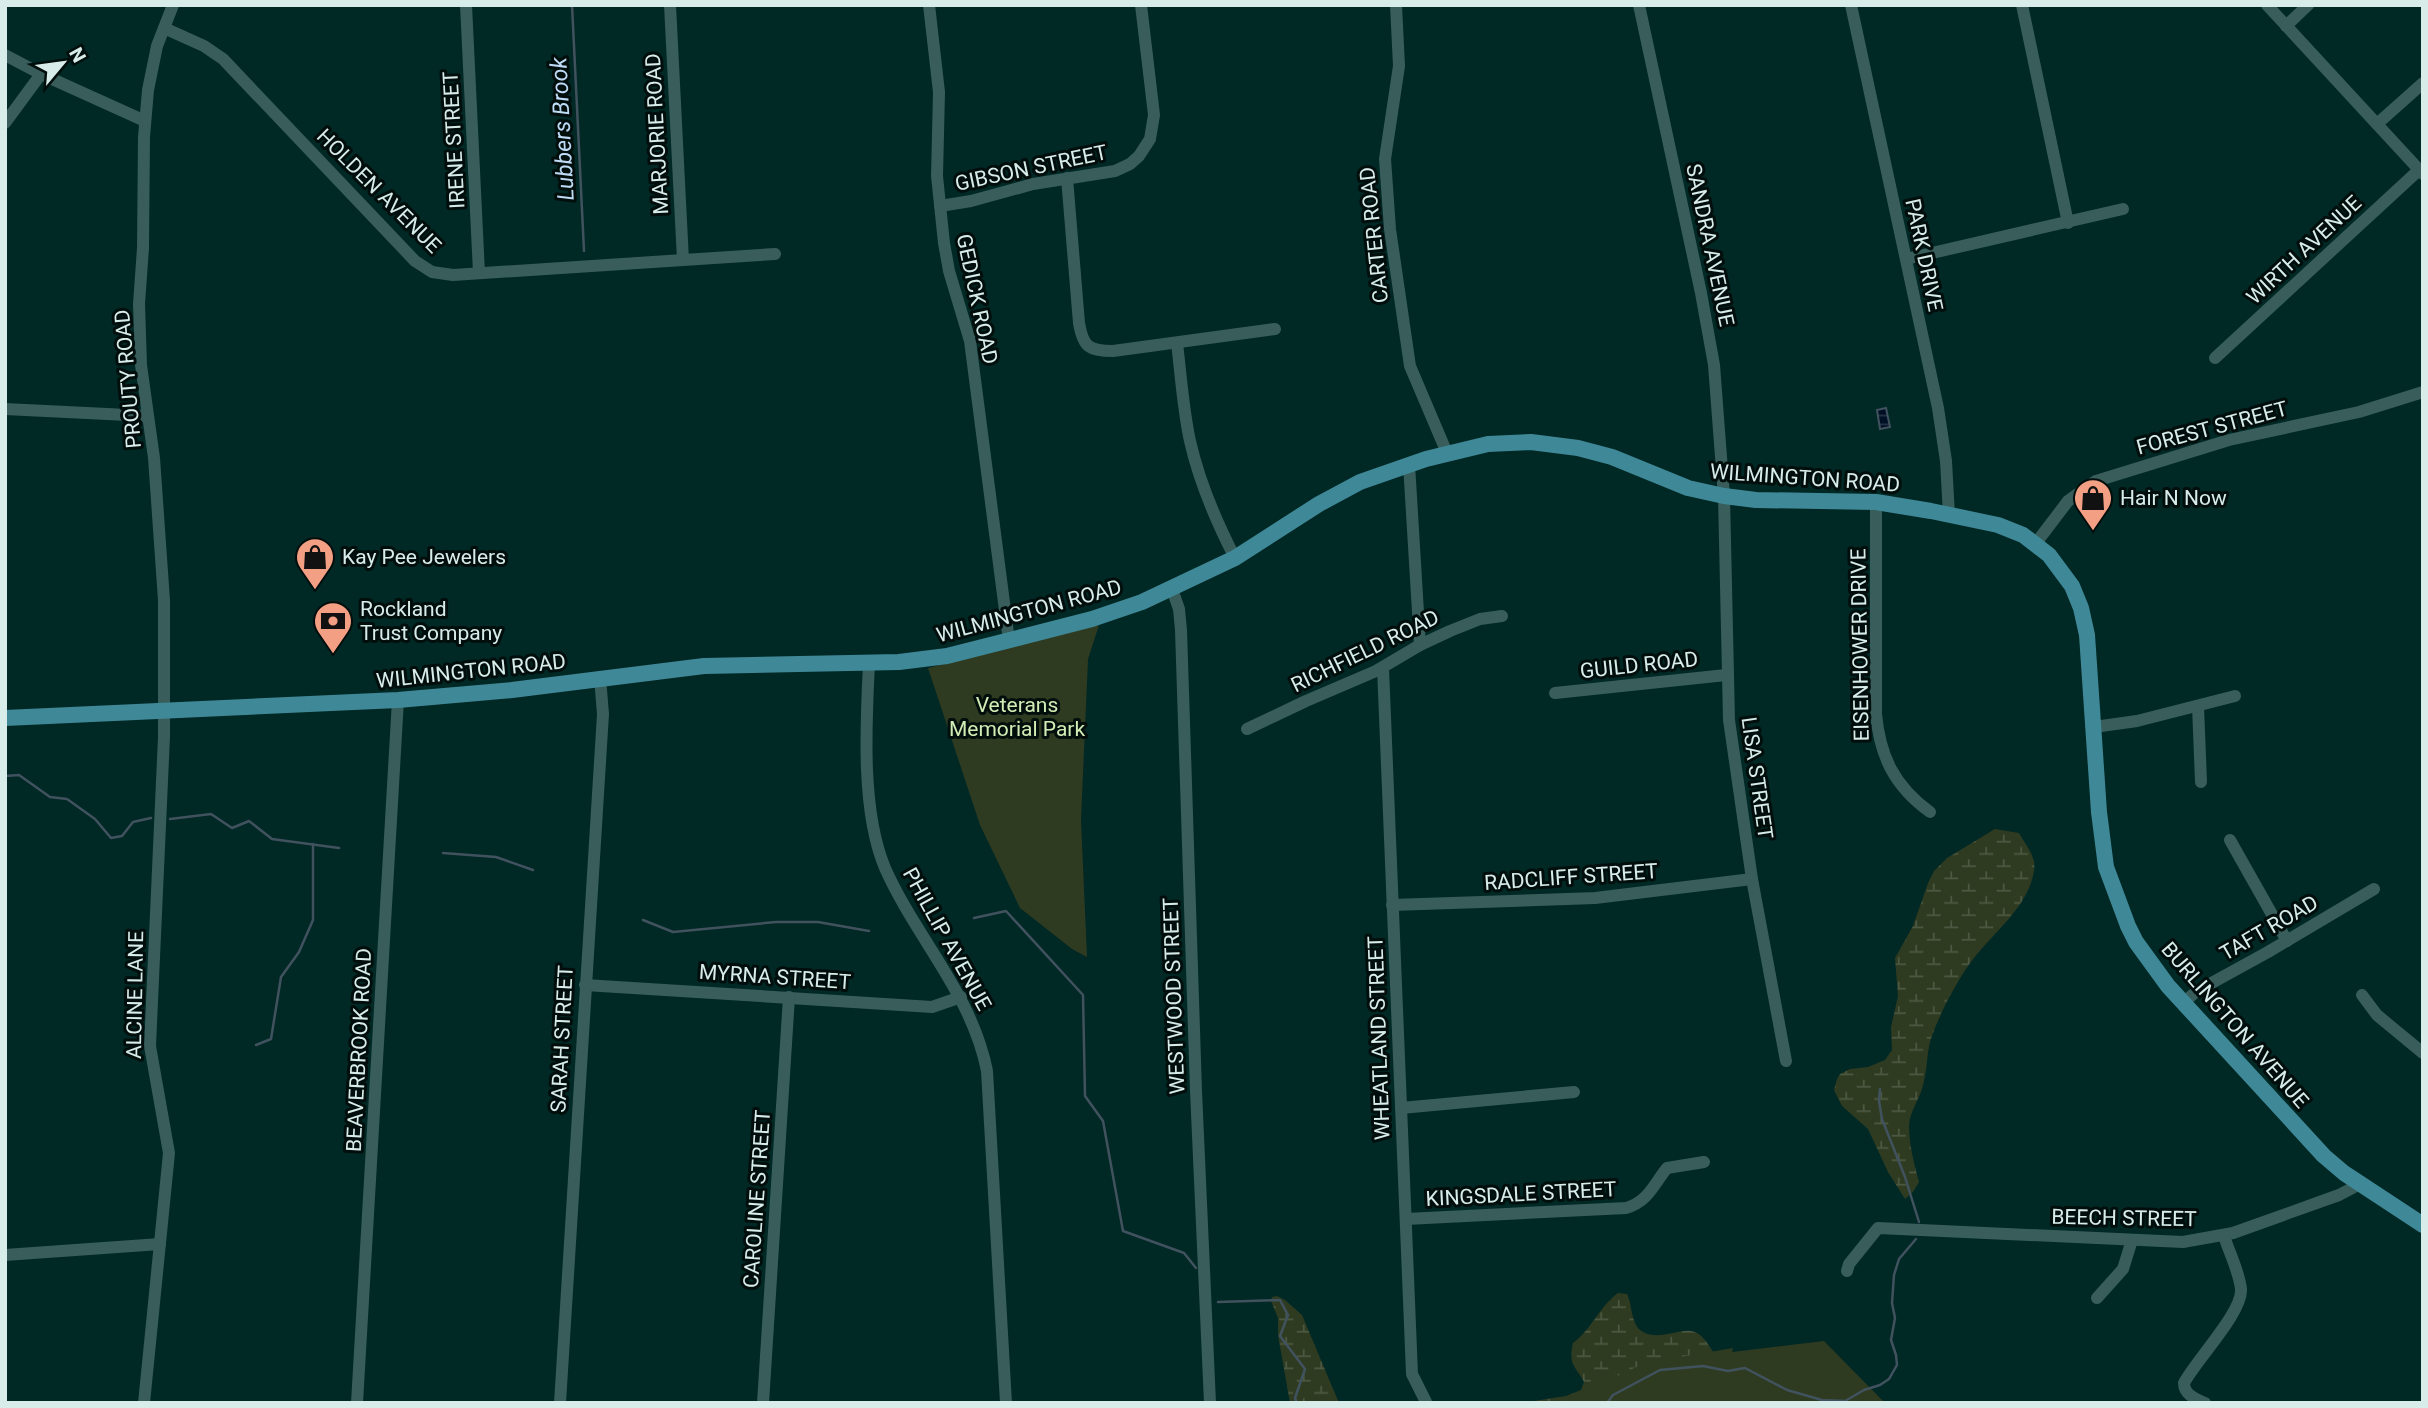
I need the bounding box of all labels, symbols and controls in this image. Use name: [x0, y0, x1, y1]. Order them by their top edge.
north arrow: [28, 28, 98, 98]
text: N: [64, 44, 91, 66]
street label: MARJORIE ROAD: [641, 53, 673, 215]
water label: Lubbers Brook: [545, 56, 580, 201]
street label: IRENE STREET: [438, 70, 470, 209]
street label: HOLDEN AVENUE: [312, 124, 446, 258]
street label: GIBSON STREET: [953, 140, 1110, 196]
street label: SANDRA AVENUE: [1681, 162, 1739, 328]
street label: CARTER ROAD: [1355, 166, 1393, 304]
street label: WIRTH AVENUE: [2242, 191, 2366, 309]
street label: PARK DRIVE: [1900, 196, 1948, 314]
street label: GEDICK ROAD: [951, 232, 1003, 366]
street label: PROUTY ROAD: [110, 309, 146, 449]
street label: FOREST STREET: [2134, 396, 2291, 460]
street label: WILMINGTON ROAD: [1709, 459, 1901, 497]
shop icon: Hair N Now: [2072, 477, 2114, 532]
place label: Hair N Now: [2120, 486, 2227, 510]
shop icon: Kay Pee Jewelers: [294, 536, 336, 591]
place label: Kay Pee Jewelers: [342, 545, 506, 569]
street label: EISENHOWER DRIVE: [1846, 548, 1874, 742]
street label: WILMINGTON ROAD: [934, 575, 1124, 647]
place label: Rockland Trust Company: [360, 597, 502, 645]
bank icon: Rockland Trust Company: [312, 600, 354, 655]
street label: RICHFIELD ROAD: [1287, 605, 1443, 697]
street label: GUILD ROAD: [1579, 647, 1699, 683]
street label: WILMINGTON ROAD: [375, 649, 567, 693]
park label: Veterans Memorial Park: [949, 693, 1085, 741]
street label: LISA STREET: [1737, 715, 1778, 841]
street label: RADCLIFF STREET: [1483, 859, 1659, 895]
street label: PHILLIP AVENUE: [898, 863, 996, 1015]
street label: TAFT ROAD: [2216, 890, 2322, 966]
street label: WESTWOOD STREET: [1159, 897, 1189, 1095]
street label: ALCINE LANE: [122, 931, 148, 1059]
street label: WHEATLAND STREET: [1363, 935, 1395, 1140]
street label: BURLINGTON AVENUE: [2157, 937, 2313, 1113]
street label: BEAVERBROOK ROAD: [342, 947, 376, 1153]
street label: MYRNA STREET: [698, 960, 852, 994]
street label: SARAH STREET: [546, 964, 578, 1113]
street label: CAROLINE STREET: [739, 1109, 775, 1289]
street label: KINGSDALE STREET: [1425, 1177, 1617, 1211]
street label: BEECH STREET: [2051, 1205, 2197, 1231]

